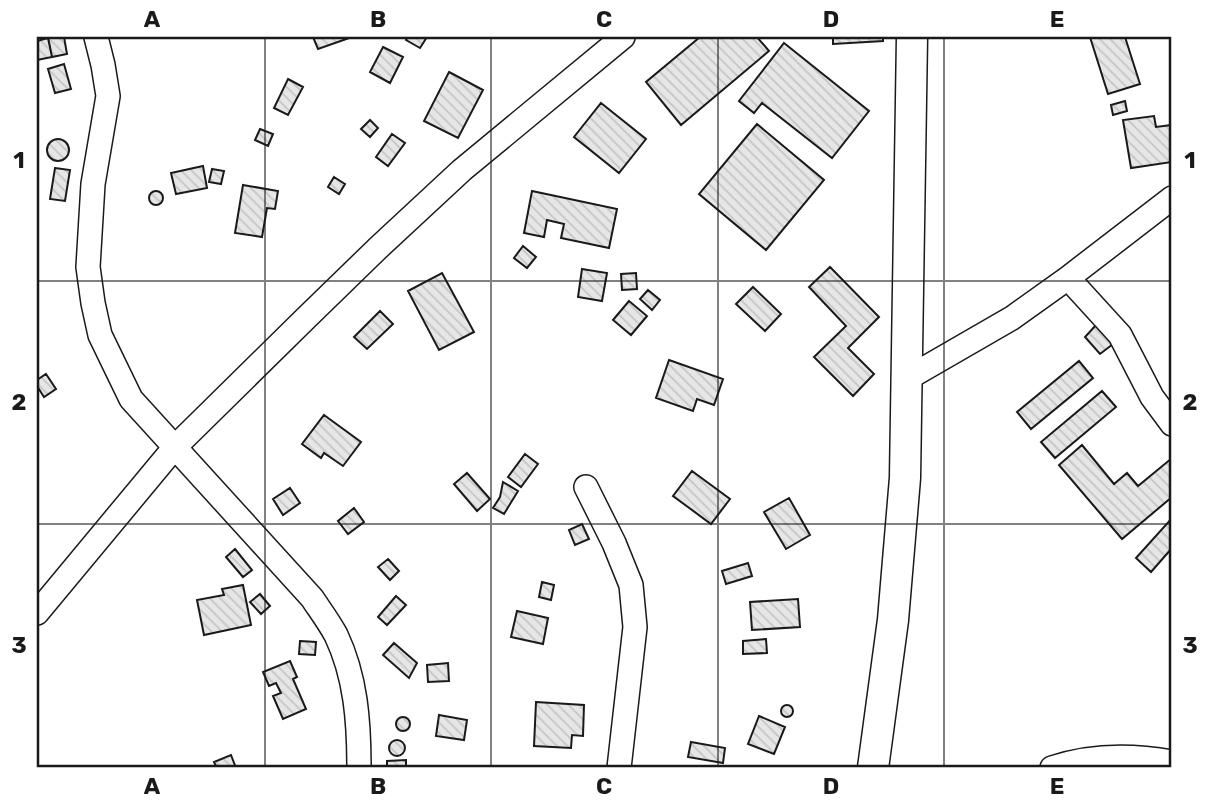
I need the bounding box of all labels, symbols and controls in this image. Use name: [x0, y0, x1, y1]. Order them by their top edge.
text: A: [144, 5, 161, 33]
text: B: [370, 5, 386, 33]
text: C: [596, 5, 612, 33]
text: D: [823, 5, 839, 33]
text: E: [1050, 5, 1064, 33]
text: 1: [13, 146, 25, 174]
text: 1: [1184, 146, 1196, 174]
text: 2: [12, 388, 26, 416]
text: 2: [1183, 388, 1197, 416]
text: 3: [11, 631, 27, 659]
text: 3: [1182, 631, 1198, 659]
text: A: [144, 772, 161, 800]
text: B: [370, 772, 386, 800]
text: C: [596, 772, 612, 800]
text: D: [823, 772, 839, 800]
text: E: [1050, 772, 1064, 800]

